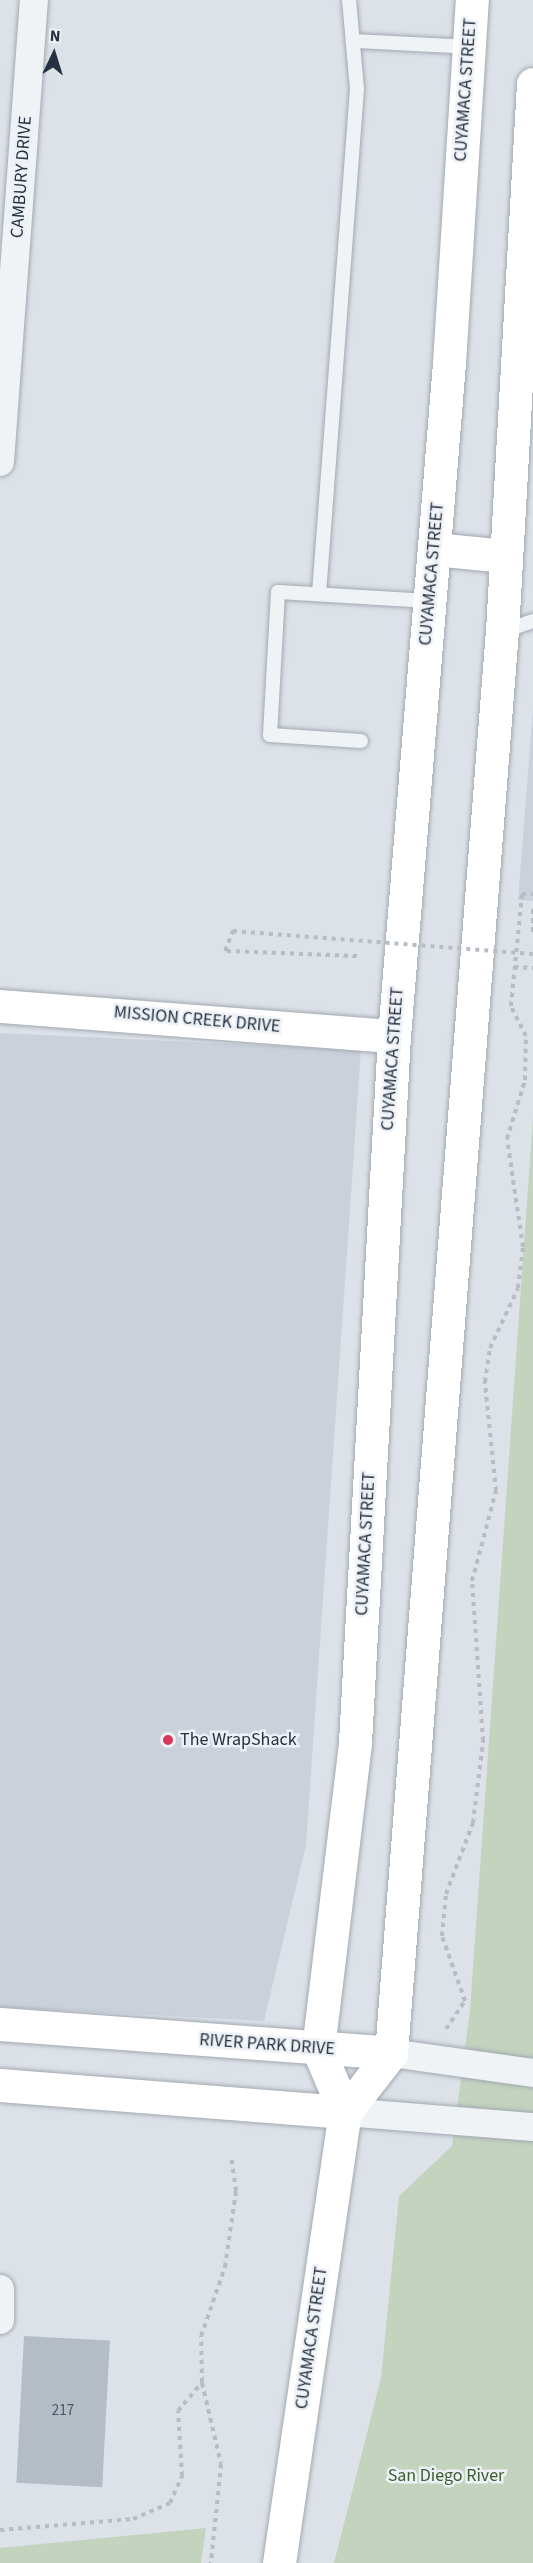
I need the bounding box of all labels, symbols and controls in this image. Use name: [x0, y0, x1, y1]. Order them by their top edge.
street label: CUYAMACA STREET: [450, 18, 482, 162]
north arrow: [24, 24, 84, 84]
text: N: [49, 25, 61, 47]
street label: CAMBURY DRIVE: [7, 115, 37, 239]
street label: CUYAMACA STREET: [415, 502, 449, 646]
street label: CUYAMACA STREET: [377, 987, 409, 1131]
street label: MISSION CREEK DRIVE: [113, 1002, 281, 1038]
street label: CUYAMACA STREET: [351, 1472, 381, 1616]
place label: The WrapShack: [180, 1729, 297, 1751]
marker: The WrapShack: [161, 1733, 175, 1747]
street label: RIVER PARK DRIVE: [199, 2029, 335, 2061]
street label: CUYAMACA STREET: [291, 2265, 333, 2411]
house number: 217: [52, 2402, 74, 2420]
park label: San Diego River: [388, 2465, 504, 2487]

